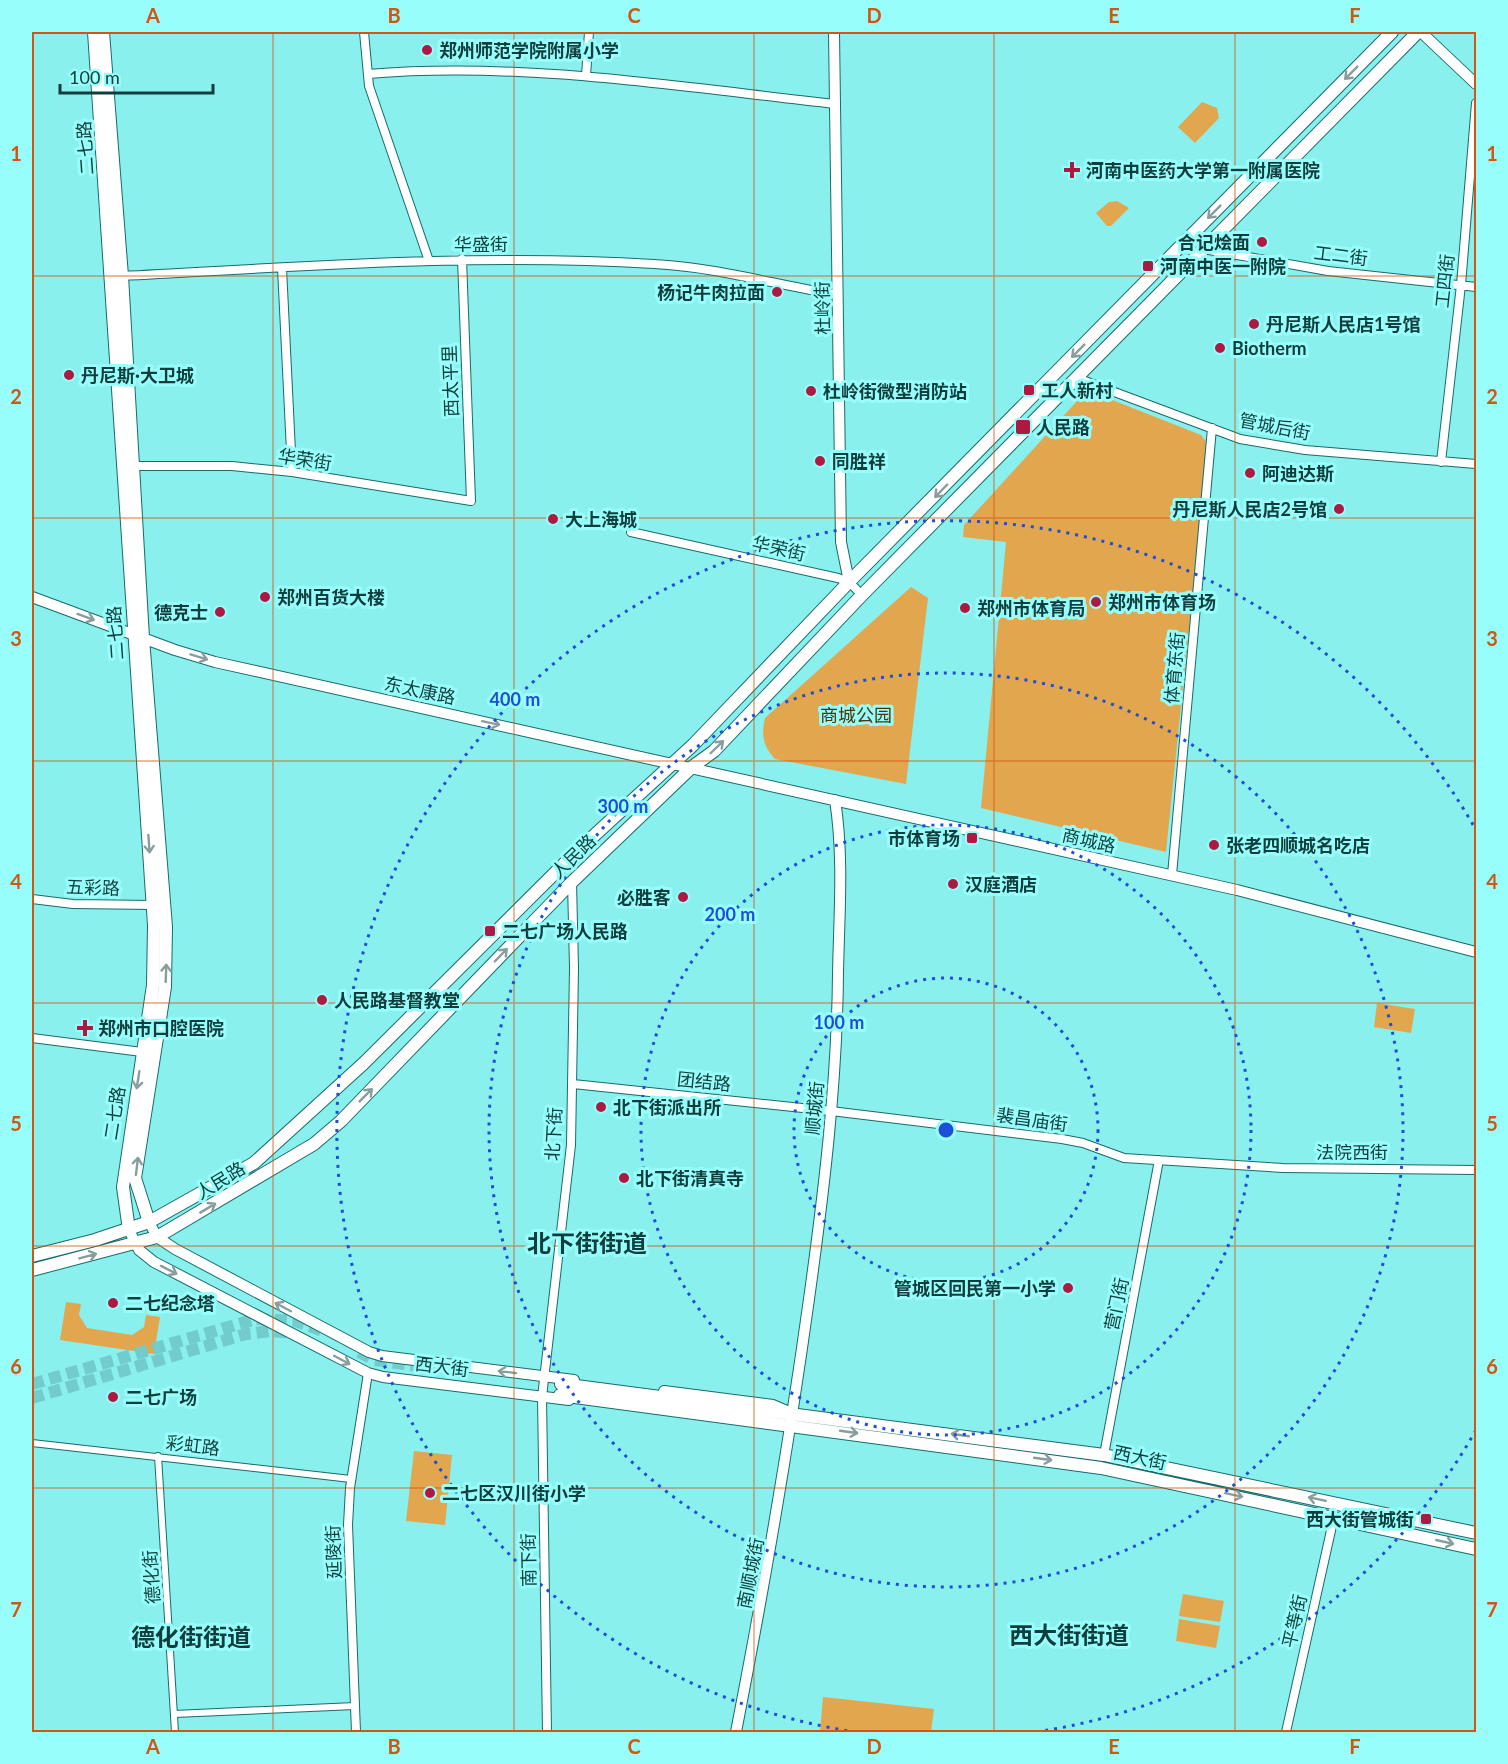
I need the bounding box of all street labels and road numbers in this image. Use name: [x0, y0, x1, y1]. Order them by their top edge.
street label: 二七路: [72, 120, 98, 176]
street label: 华盛街: [454, 233, 508, 255]
street label: 工二街: [1313, 241, 1369, 269]
street label: 工四街: [1430, 253, 1458, 309]
street label: 杜岭街: [811, 281, 833, 335]
street label: 西太平里: [438, 345, 462, 417]
street label: 管城后街: [1238, 408, 1312, 444]
street label: 华荣街: [277, 444, 333, 474]
street label: 华荣街: [750, 531, 808, 565]
street label: 二七路: [102, 605, 128, 661]
street label: 体育东街: [1160, 631, 1188, 705]
street label: 东太康路: [382, 672, 458, 708]
street label: 商城路: [1060, 823, 1118, 857]
street label: 人民路: [546, 829, 600, 883]
street label: 五彩路: [66, 875, 120, 899]
street label: 团结路: [676, 1067, 732, 1095]
street label: 顺城街: [801, 1080, 827, 1136]
street label: 二七路: [99, 1085, 129, 1141]
street label: 裴昌庙街: [995, 1103, 1069, 1135]
street label: 北下街: [541, 1106, 565, 1162]
street label: 法院西街: [1316, 1141, 1388, 1163]
street label: 人民路: [191, 1157, 249, 1203]
street label: 营门街: [1100, 1275, 1132, 1333]
street label: 西大街: [414, 1352, 470, 1380]
street label: 彩虹路: [165, 1431, 221, 1459]
street label: 西大街: [1111, 1441, 1169, 1473]
street label: 延陵街: [321, 1525, 345, 1579]
street label: 南下街: [517, 1533, 539, 1587]
street label: 南顺城街: [732, 1536, 768, 1610]
street label: 德化街: [138, 1549, 164, 1605]
street label: 平等街: [1277, 1592, 1311, 1650]

